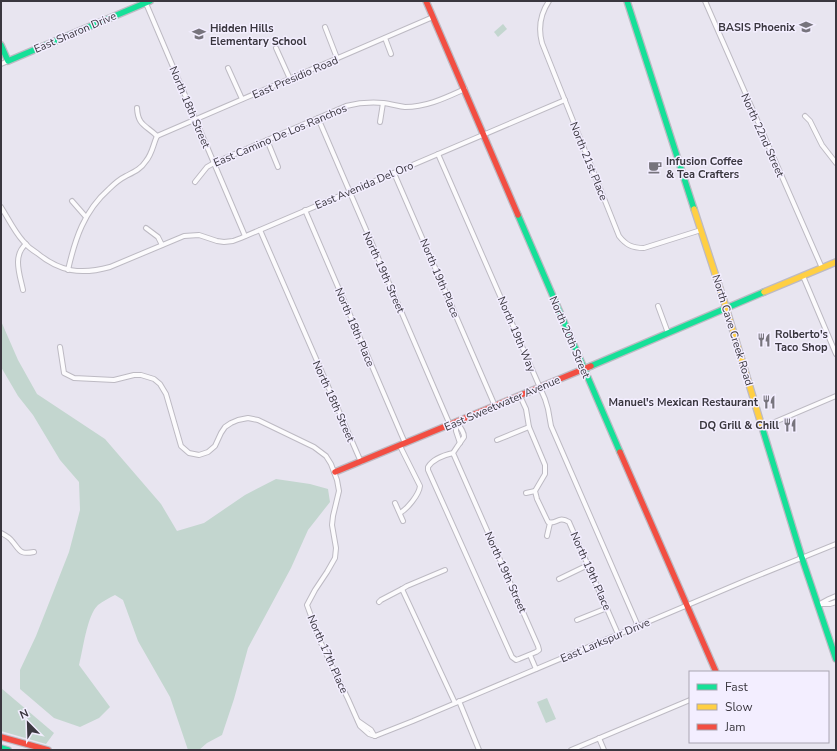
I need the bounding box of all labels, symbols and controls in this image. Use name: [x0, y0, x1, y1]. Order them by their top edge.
street label: East Sharon Drive: [32, 8, 119, 57]
school or university icon: BASIS Phoenix: [798, 19, 814, 35]
place label: BASIS Phoenix: [718, 20, 796, 35]
place label: Hidden Hills Elementary School: [210, 21, 307, 49]
school or university icon: Hidden Hills Elementary School: [191, 26, 207, 42]
street label: East Presidio Road: [250, 53, 340, 102]
street label: North 18th Street: [166, 64, 214, 151]
street label: North 22nd Street: [737, 91, 788, 180]
street label: East Camino De Los Ranchos: [211, 101, 349, 170]
street label: North 21st Place: [566, 120, 611, 203]
place label: Infusion Coffee & Tea Crafters: [666, 154, 743, 182]
street label: East Avenida Del Oro: [313, 158, 416, 213]
cafe icon: Infusion Coffee & Tea Crafters: [647, 159, 663, 175]
street label: North 19th Street: [359, 229, 408, 315]
street label: North 19th Place: [416, 236, 463, 320]
street label: North Cave Creek Road: [708, 273, 757, 388]
street label: North 18th Place: [331, 285, 378, 369]
street label: North 19th Way: [494, 294, 539, 374]
street label: North 20th Street: [546, 294, 594, 381]
place label: Rolberto's Taco Shop: [775, 327, 828, 355]
restaurant icon: Rolberto's Taco Shop: [756, 332, 772, 348]
street label: North 18th Street: [309, 358, 358, 444]
street label: East Sweetwater Avenue: [442, 372, 563, 435]
restaurant icon: Manuel's Mexican Restaurant: [761, 394, 777, 410]
place label: Manuel's Mexican Restaurant: [609, 395, 759, 410]
restaurant icon: DQ Grill & Chill: [782, 417, 798, 433]
place label: DQ Grill & Chill: [699, 418, 779, 433]
street label: North 19th Street: [481, 529, 530, 615]
street label: North 19th Place: [567, 530, 615, 613]
street label: North 17th Place: [304, 613, 352, 696]
street label: East Larkspur Drive: [558, 615, 652, 666]
legend: [689, 671, 829, 743]
text: Fast: [725, 679, 748, 695]
text: Slow: [725, 699, 753, 715]
north arrow: [8, 703, 48, 743]
text: N: [18, 706, 31, 723]
text: Jam: [724, 719, 746, 735]

